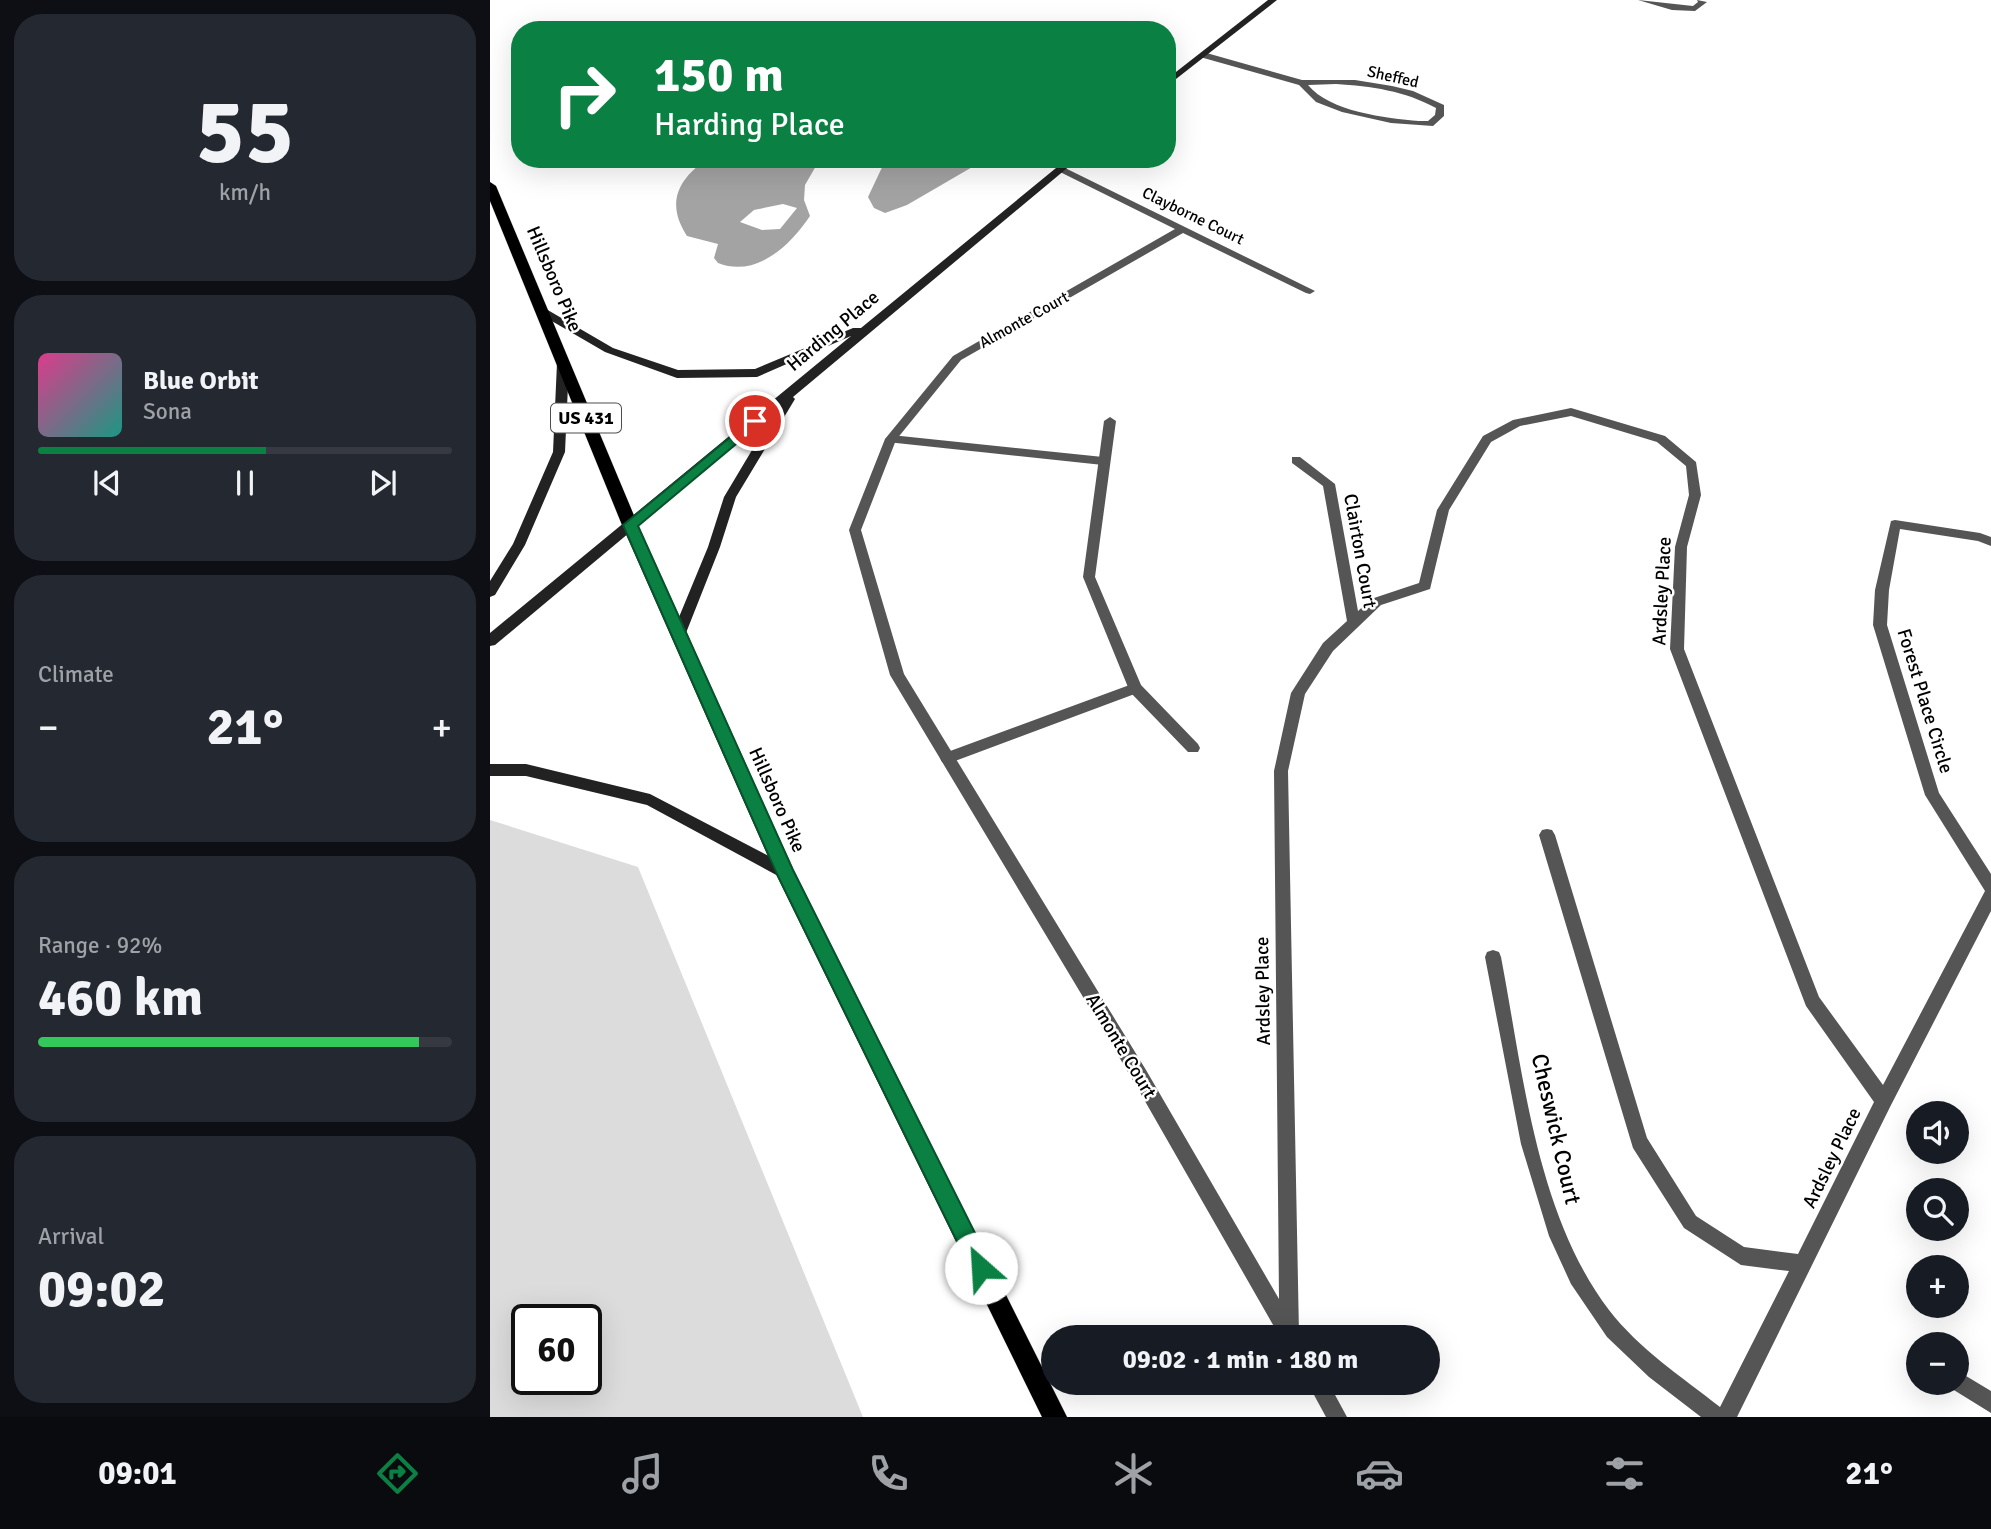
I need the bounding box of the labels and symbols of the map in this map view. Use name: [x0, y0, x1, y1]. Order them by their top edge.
street label: Sheffed: [1365, 61, 1421, 93]
street label: Clayborne Court: [1139, 183, 1248, 250]
street label: Hillsboro Pike: [521, 223, 587, 335]
street label: Harding Place: [782, 285, 884, 377]
street label: Almonte Court: [976, 287, 1073, 353]
pin: [725, 391, 785, 451]
road number: US 431: [551, 404, 621, 432]
street label: Clairton Court: [1338, 492, 1382, 610]
street label: Ardsley Place: [1647, 536, 1677, 646]
street label: Forest Place Circle: [1892, 626, 1958, 776]
street label: Hillsboro Pike: [743, 744, 811, 856]
street label: Ardsley Place: [1250, 936, 1276, 1046]
street label: Almonte Court: [1080, 989, 1162, 1103]
street label: Cheswick Court: [1525, 1051, 1587, 1207]
street label: Ardsley Place: [1797, 1104, 1867, 1212]
position arrow: [944, 1231, 1018, 1305]
speed limit sign: 60: [511, 1304, 602, 1395]

